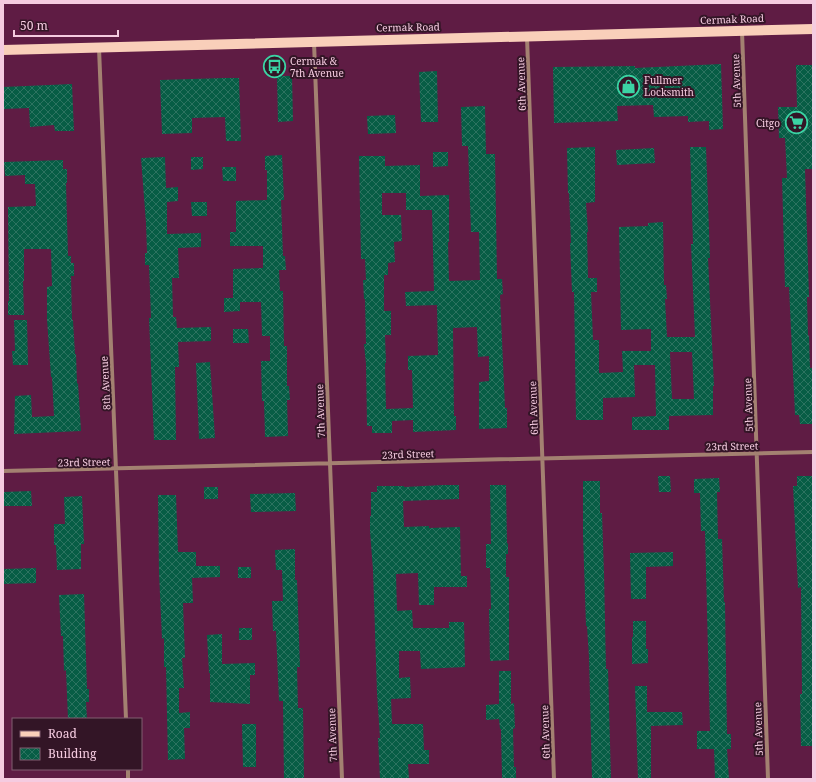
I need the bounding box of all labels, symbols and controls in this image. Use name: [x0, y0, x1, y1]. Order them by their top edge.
street label: Cermak Road: [700, 11, 764, 27]
scale bar: [14, 12, 118, 38]
text: 50 m: [20, 17, 48, 34]
street label: Cermak Road: [376, 19, 440, 35]
bus stop icon: Cermak & 7th Avenue: [261, 54, 287, 80]
place label: Cermak & 7th Avenue: [290, 54, 344, 80]
street label: 5th Avenue: [728, 54, 744, 108]
street label: 6th Avenue: [513, 57, 529, 111]
shop icon: Fullmer Locksmith: [615, 73, 641, 99]
place label: Fullmer Locksmith: [644, 73, 694, 99]
supermarket icon: Citgo: [783, 110, 809, 136]
place label: Citgo: [756, 116, 780, 130]
street label: 8th Avenue: [97, 356, 113, 410]
street label: 5th Avenue: [740, 378, 756, 432]
street label: 6th Avenue: [525, 381, 541, 435]
street label: 7th Avenue: [312, 384, 328, 438]
street label: 23rd Street: [706, 439, 759, 453]
street label: 23rd Street: [382, 446, 435, 462]
street label: 23rd Street: [58, 455, 111, 469]
street label: 5th Avenue: [750, 702, 766, 756]
street label: 6th Avenue: [537, 705, 553, 759]
street label: 7th Avenue: [324, 708, 340, 762]
legend: [12, 718, 142, 770]
text: Road: [48, 725, 78, 742]
text: Building: [48, 745, 97, 762]

